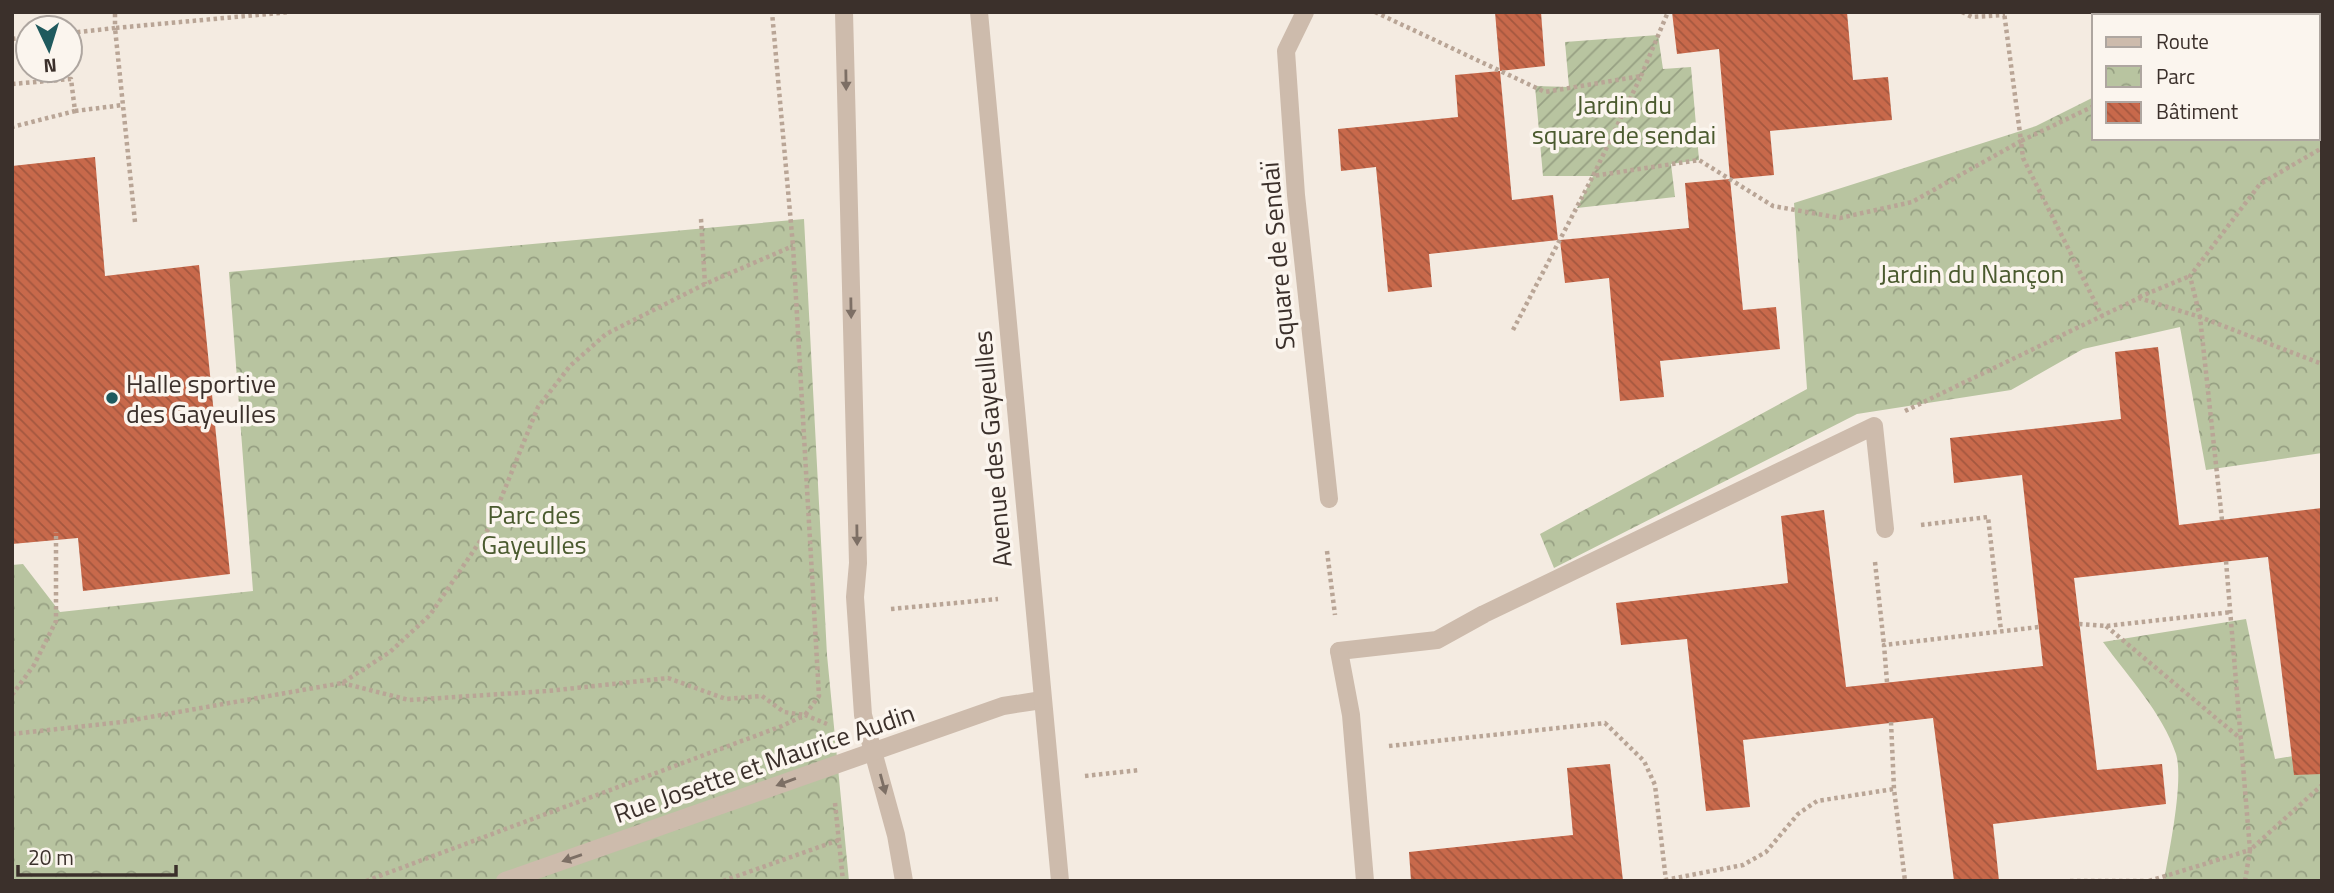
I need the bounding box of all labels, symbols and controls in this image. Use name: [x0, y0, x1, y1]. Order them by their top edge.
north arrow: [14, 14, 84, 84]
legend: [2092, 14, 2320, 140]
text: Route: [2156, 25, 2209, 57]
text: N: [43, 52, 58, 81]
text: Parc: [2156, 60, 2195, 92]
one-way arrow: [840, 70, 851, 92]
park label: Jardin du square de sendai: [1532, 85, 1716, 154]
text: Bâtiment: [2156, 95, 2239, 127]
street label: Square de Sendaï: [1249, 159, 1305, 352]
park label: Jardin du Nançon: [1879, 254, 2065, 293]
one-way arrow: [846, 297, 857, 319]
street label: Avenue des Gayeulles: [962, 329, 1022, 569]
place label: Halle sportive des Gayeulles: [126, 364, 276, 433]
marker: Halle sportive des Gayeulles: [104, 390, 120, 406]
park label: Parc des Gayeulles: [481, 495, 587, 564]
one-way arrow: [851, 525, 863, 547]
street label: Rue Josette et Maurice Audin: [608, 693, 920, 833]
one-way arrow: [878, 773, 889, 795]
one-way arrow: [776, 777, 797, 788]
scale bar: [18, 834, 175, 878]
text: 20 m: [28, 841, 74, 873]
one-way arrow: [561, 853, 582, 864]

